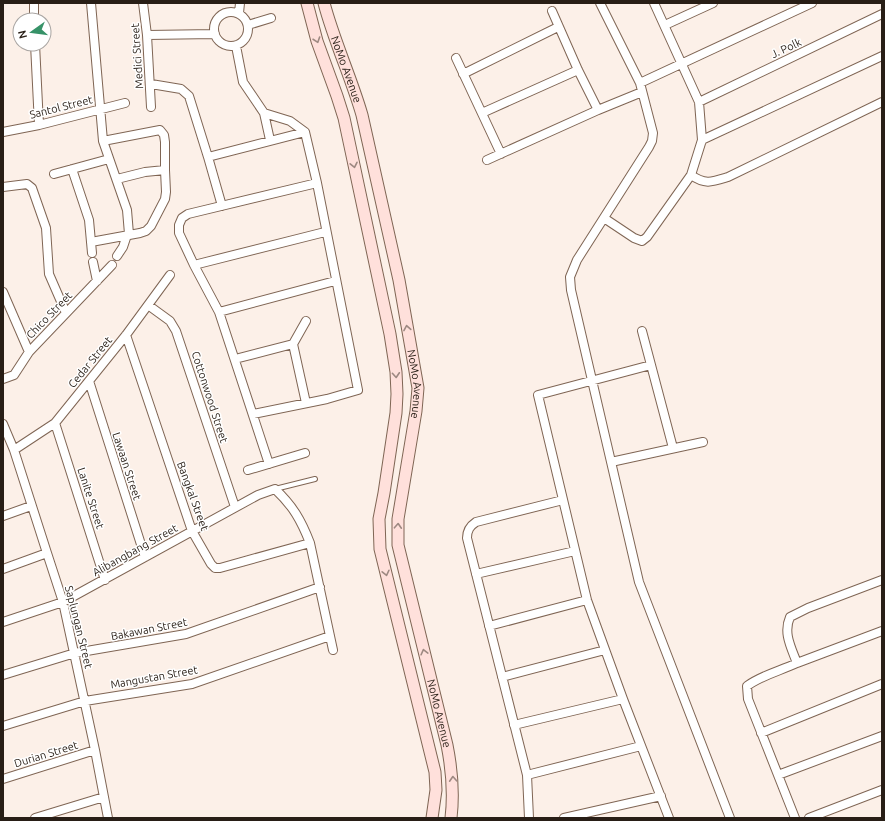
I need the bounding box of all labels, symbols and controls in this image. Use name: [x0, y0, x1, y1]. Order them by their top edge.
north arrow: [12, 12, 52, 52]
street label: Medici Street: [129, 22, 145, 89]
text: N: [15, 29, 29, 40]
street label: NoMo Avenue: [329, 34, 364, 104]
street label: J. Polk: [769, 36, 803, 60]
one-way arrow: [312, 37, 321, 44]
street label: Santol Street: [28, 93, 94, 121]
one-way arrow: [349, 162, 357, 168]
street label: Chico Street: [24, 289, 75, 341]
one-way arrow: [404, 325, 412, 331]
street label: Cedar Street: [66, 333, 115, 390]
street label: NoMo Avenue: [405, 349, 424, 420]
street label: Cottonwood Street: [190, 350, 231, 445]
one-way arrow: [391, 372, 400, 378]
street label: Lawaan Street: [110, 431, 144, 502]
street label: Bangkal Street: [175, 460, 211, 533]
street label: Lanite Street: [75, 466, 107, 531]
street label: Alibangbang Street: [90, 521, 180, 578]
one-way arrow: [393, 523, 402, 529]
one-way arrow: [381, 569, 389, 576]
street label: Saplungan Street: [63, 584, 95, 670]
street label: Bakawan Street: [110, 616, 189, 642]
one-way arrow: [421, 649, 429, 656]
street label: Mangustan Street: [109, 663, 199, 691]
street label: NoMo Avenue: [425, 678, 453, 749]
street label: Durian Street: [13, 738, 80, 769]
one-way arrow: [448, 776, 457, 782]

